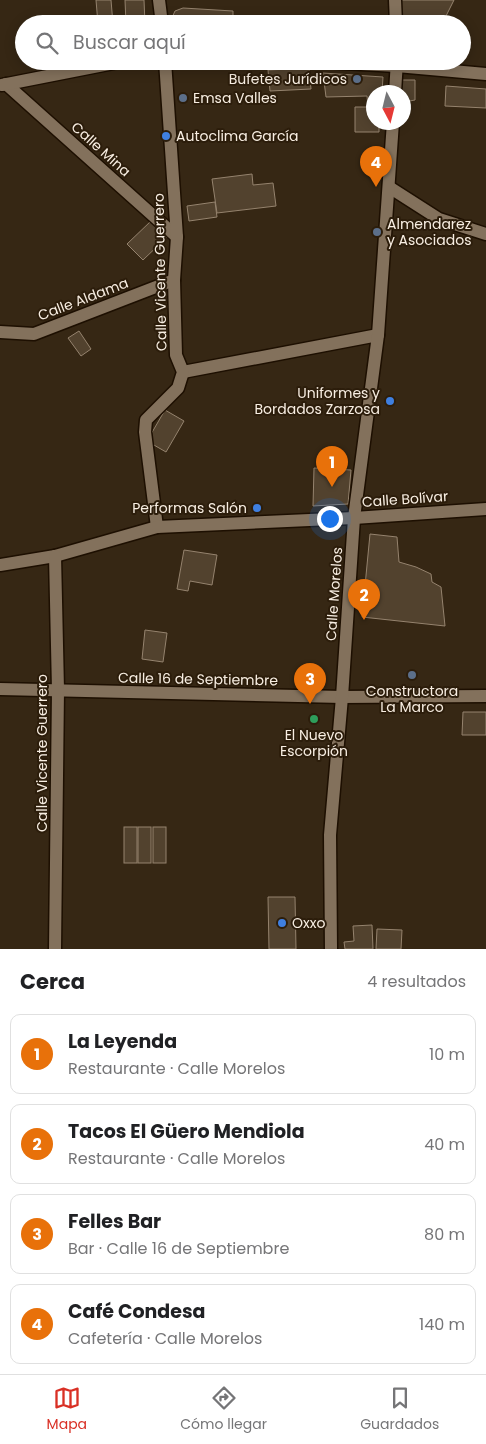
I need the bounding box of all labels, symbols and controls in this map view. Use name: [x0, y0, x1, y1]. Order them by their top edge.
search box: [15, 15, 471, 70]
icon: search: [33, 29, 61, 57]
text: Buscar aquí: [73, 29, 186, 56]
place label: Bufetes Jurídicos: [229, 69, 347, 89]
marker: Bufetes Jurídicos: [351, 73, 363, 85]
north arrow: [366, 85, 411, 130]
place label: Emsa Valles: [193, 88, 277, 108]
marker: Emsa Valles: [177, 92, 189, 104]
street label: Calle Mina: [67, 117, 135, 181]
place label: Autoclima García: [176, 126, 298, 146]
marker: Autoclima García: [160, 130, 172, 142]
pin: 4: [360, 146, 392, 187]
street label: Calle Vicente Guerrero: [149, 193, 171, 351]
place label: Almendarez y Asociados: [387, 214, 471, 250]
marker: Almendarez y Asociados: [371, 226, 383, 238]
street label: Calle Aldama: [35, 273, 131, 325]
place label: Uniformes y Bordados Zarzosa: [254, 383, 380, 419]
marker: Uniformes y Bordados Zarzosa: [384, 395, 396, 407]
pin: 1: [316, 446, 348, 487]
street label: Calle Bolívar: [361, 486, 449, 512]
place label: Performas Salón: [132, 498, 247, 518]
marker: Performas Salón: [251, 502, 263, 514]
your location: [317, 506, 343, 532]
street label: Calle Morelos: [321, 546, 347, 642]
pin: 2: [348, 579, 380, 620]
pin: 3: [294, 663, 326, 704]
street label: Calle 16 de Septiembre: [118, 668, 278, 690]
marker: Constructora La Marco: [406, 669, 418, 681]
street label: Calle Vicente Guerrero: [32, 674, 52, 832]
place label: Constructora La Marco: [366, 681, 458, 717]
marker: El Nuevo Escorpión: [308, 713, 320, 725]
place label: El Nuevo Escorpión: [280, 725, 348, 761]
place label: Oxxo: [292, 913, 325, 933]
marker: Oxxo: [276, 917, 288, 929]
text: Cerca: [20, 967, 85, 996]
text: 4 resultados: [367, 970, 466, 993]
text: La Leyenda: [68, 1028, 177, 1055]
text: 1: [34, 1043, 40, 1066]
text: 10 m: [429, 1043, 465, 1066]
text: Restaurante · Calle Morelos: [68, 1057, 285, 1080]
text: Tacos El Güero Mendiola: [68, 1118, 305, 1145]
text: 2: [32, 1133, 42, 1156]
text: 40 m: [424, 1133, 465, 1156]
text: Restaurante · Calle Morelos: [68, 1147, 285, 1170]
text: Felles Bar: [68, 1208, 161, 1235]
text: 3: [32, 1223, 42, 1246]
text: 80 m: [424, 1223, 465, 1246]
text: Bar · Calle 16 de Septiembre: [68, 1237, 289, 1260]
text: Café Condesa: [68, 1298, 205, 1325]
text: 4: [32, 1313, 42, 1336]
text: 140 m: [419, 1313, 465, 1336]
text: Cafetería · Calle Morelos: [68, 1327, 262, 1350]
tab: Mapa: [47, 1384, 87, 1435]
tab: Cómo llegar: [180, 1384, 267, 1435]
tab: Guardados: [360, 1384, 439, 1435]

